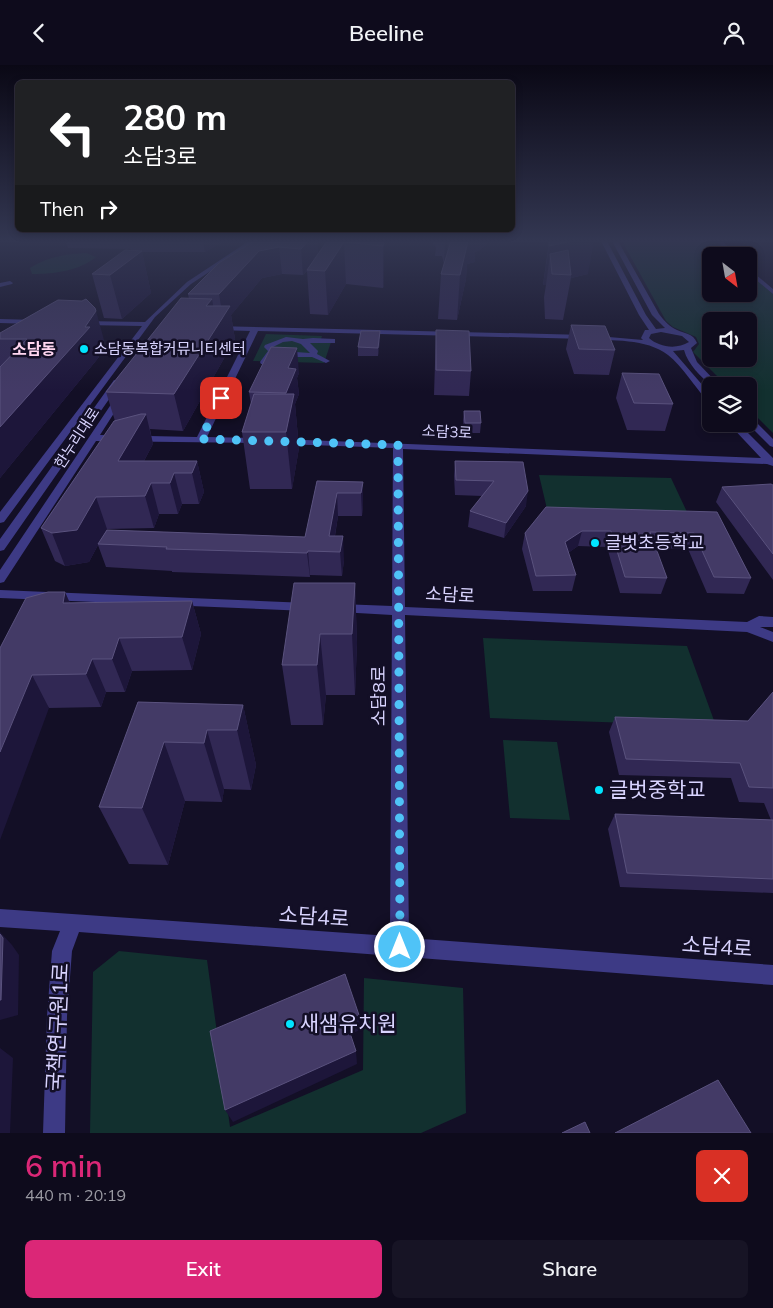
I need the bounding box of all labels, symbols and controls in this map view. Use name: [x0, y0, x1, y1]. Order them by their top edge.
icon: back: [25, 19, 53, 47]
text: Beeline: [349, 19, 424, 47]
icon: person: [720, 19, 748, 47]
text: 280 m: [123, 95, 227, 139]
icon: left: [40, 100, 105, 165]
text: 소담3로: [123, 142, 197, 170]
icon: right: [94, 195, 122, 223]
text: Then: [40, 197, 84, 221]
north arrow: [702, 247, 758, 303]
map controls: [702, 247, 757, 432]
button: sound: [702, 312, 757, 367]
district label: 소담동: [12, 339, 56, 359]
place label: 소담동복합커뮤니티센터: [94, 339, 246, 358]
marker: 소담동복합커뮤니티센터: [78, 343, 90, 355]
pin: [200, 377, 242, 419]
button: layers: [702, 377, 757, 432]
icon: arrive: [207, 384, 235, 412]
street label: 한누리대로: [50, 404, 103, 472]
street label: 소담3로: [421, 421, 473, 442]
place label: 글벗초등학교: [605, 531, 704, 554]
marker: 글벗초등학교: [589, 537, 601, 549]
street label: 소담로: [425, 582, 475, 607]
street label: 소담8로: [367, 666, 390, 726]
place label: 글벗중학교: [609, 776, 706, 802]
marker: 글벗중학교: [593, 784, 605, 796]
street label: 소담4로: [278, 901, 350, 931]
position arrow: [373, 920, 425, 972]
street label: 소담4로: [681, 931, 753, 961]
street label: 국책연구원1로: [41, 962, 73, 1092]
place label: 새샘유치원: [300, 1010, 397, 1036]
marker: 새샘유치원: [284, 1018, 296, 1030]
text: 6 min: [25, 1147, 103, 1185]
button: close: [696, 1150, 748, 1202]
text: 440 m · 20:19: [25, 1185, 126, 1205]
button: Exit: [25, 1240, 382, 1298]
button: Share: [392, 1240, 748, 1298]

